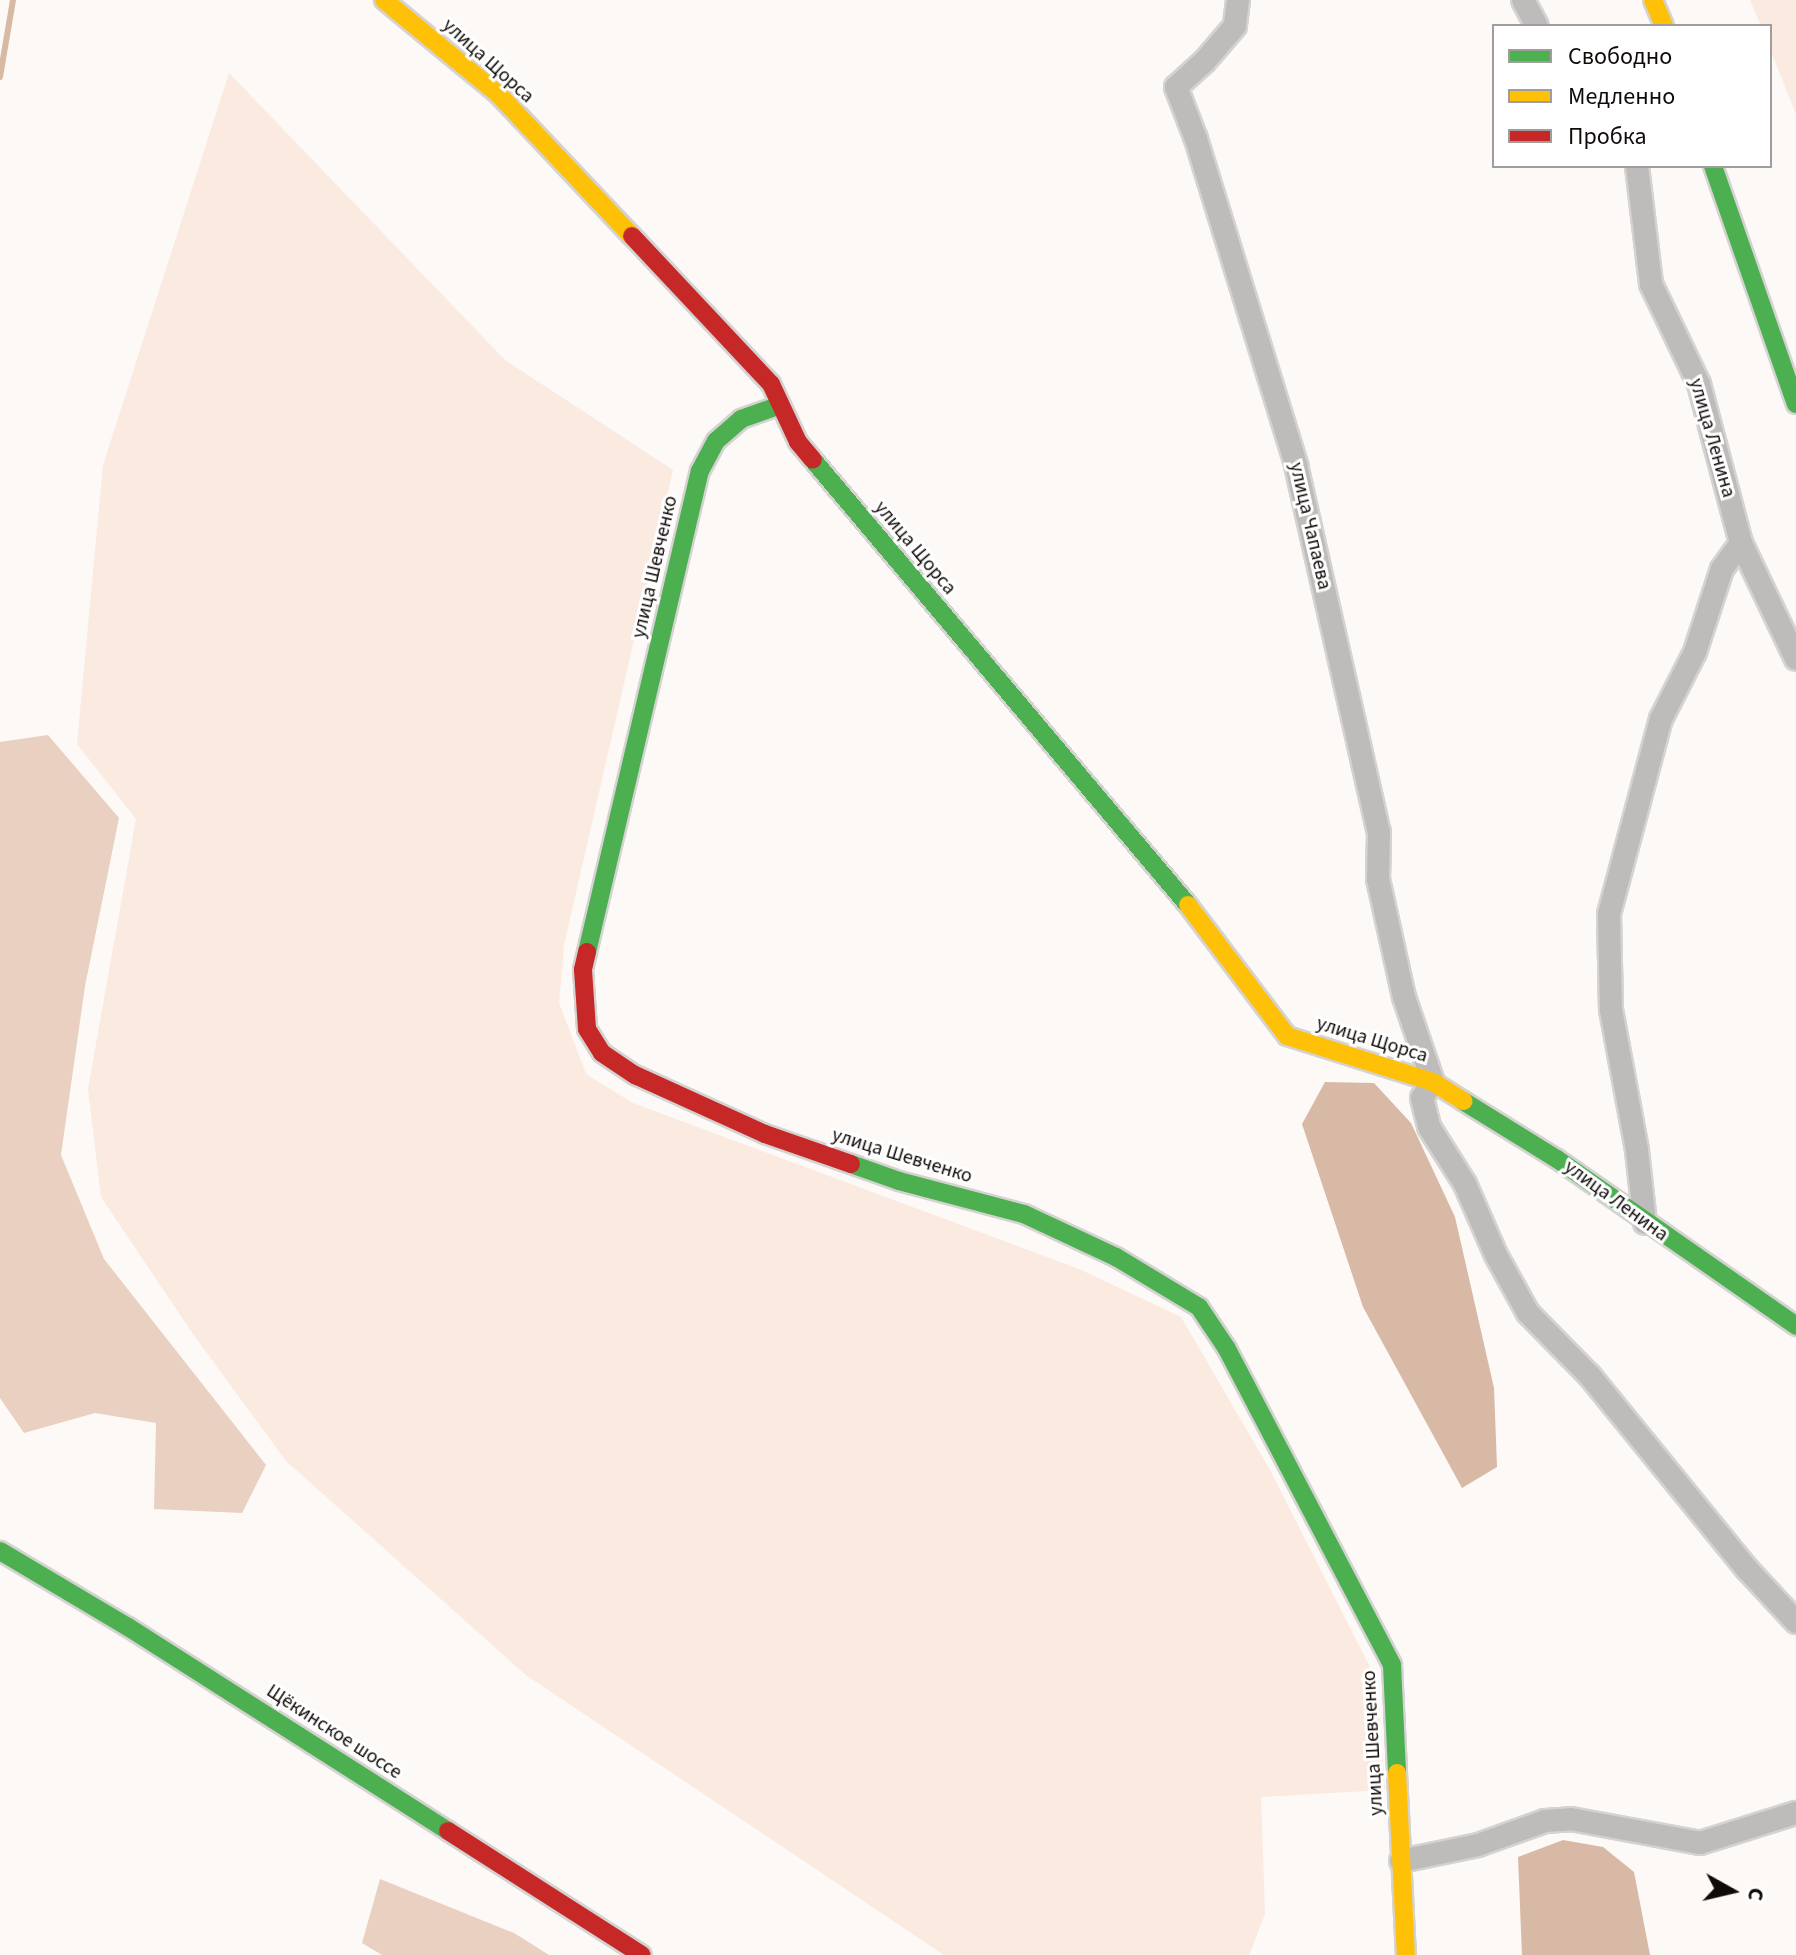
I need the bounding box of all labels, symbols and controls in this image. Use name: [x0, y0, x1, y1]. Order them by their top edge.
street label: улица Щорса: [437, 14, 539, 108]
legend: [1492, 24, 1772, 168]
text: Свободно: [1568, 39, 1672, 74]
text: Медленно: [1568, 79, 1675, 114]
text: Пробка: [1568, 119, 1647, 154]
street label: улица Ленина: [1684, 376, 1740, 500]
street label: улица Чапаева: [1284, 460, 1336, 592]
street label: улица Шевченко: [627, 493, 683, 641]
street label: улица Щорса: [869, 496, 961, 600]
street label: улица Щорса: [1313, 1012, 1431, 1068]
street label: улица Шевченко: [829, 1123, 975, 1189]
street label: улица Ленина: [1559, 1155, 1673, 1247]
street label: улица Шевченко: [1357, 1670, 1389, 1816]
street label: Щёкинское шоссе: [262, 1679, 406, 1785]
north arrow: [1692, 1851, 1772, 1931]
text: С: [1739, 1886, 1773, 1903]

